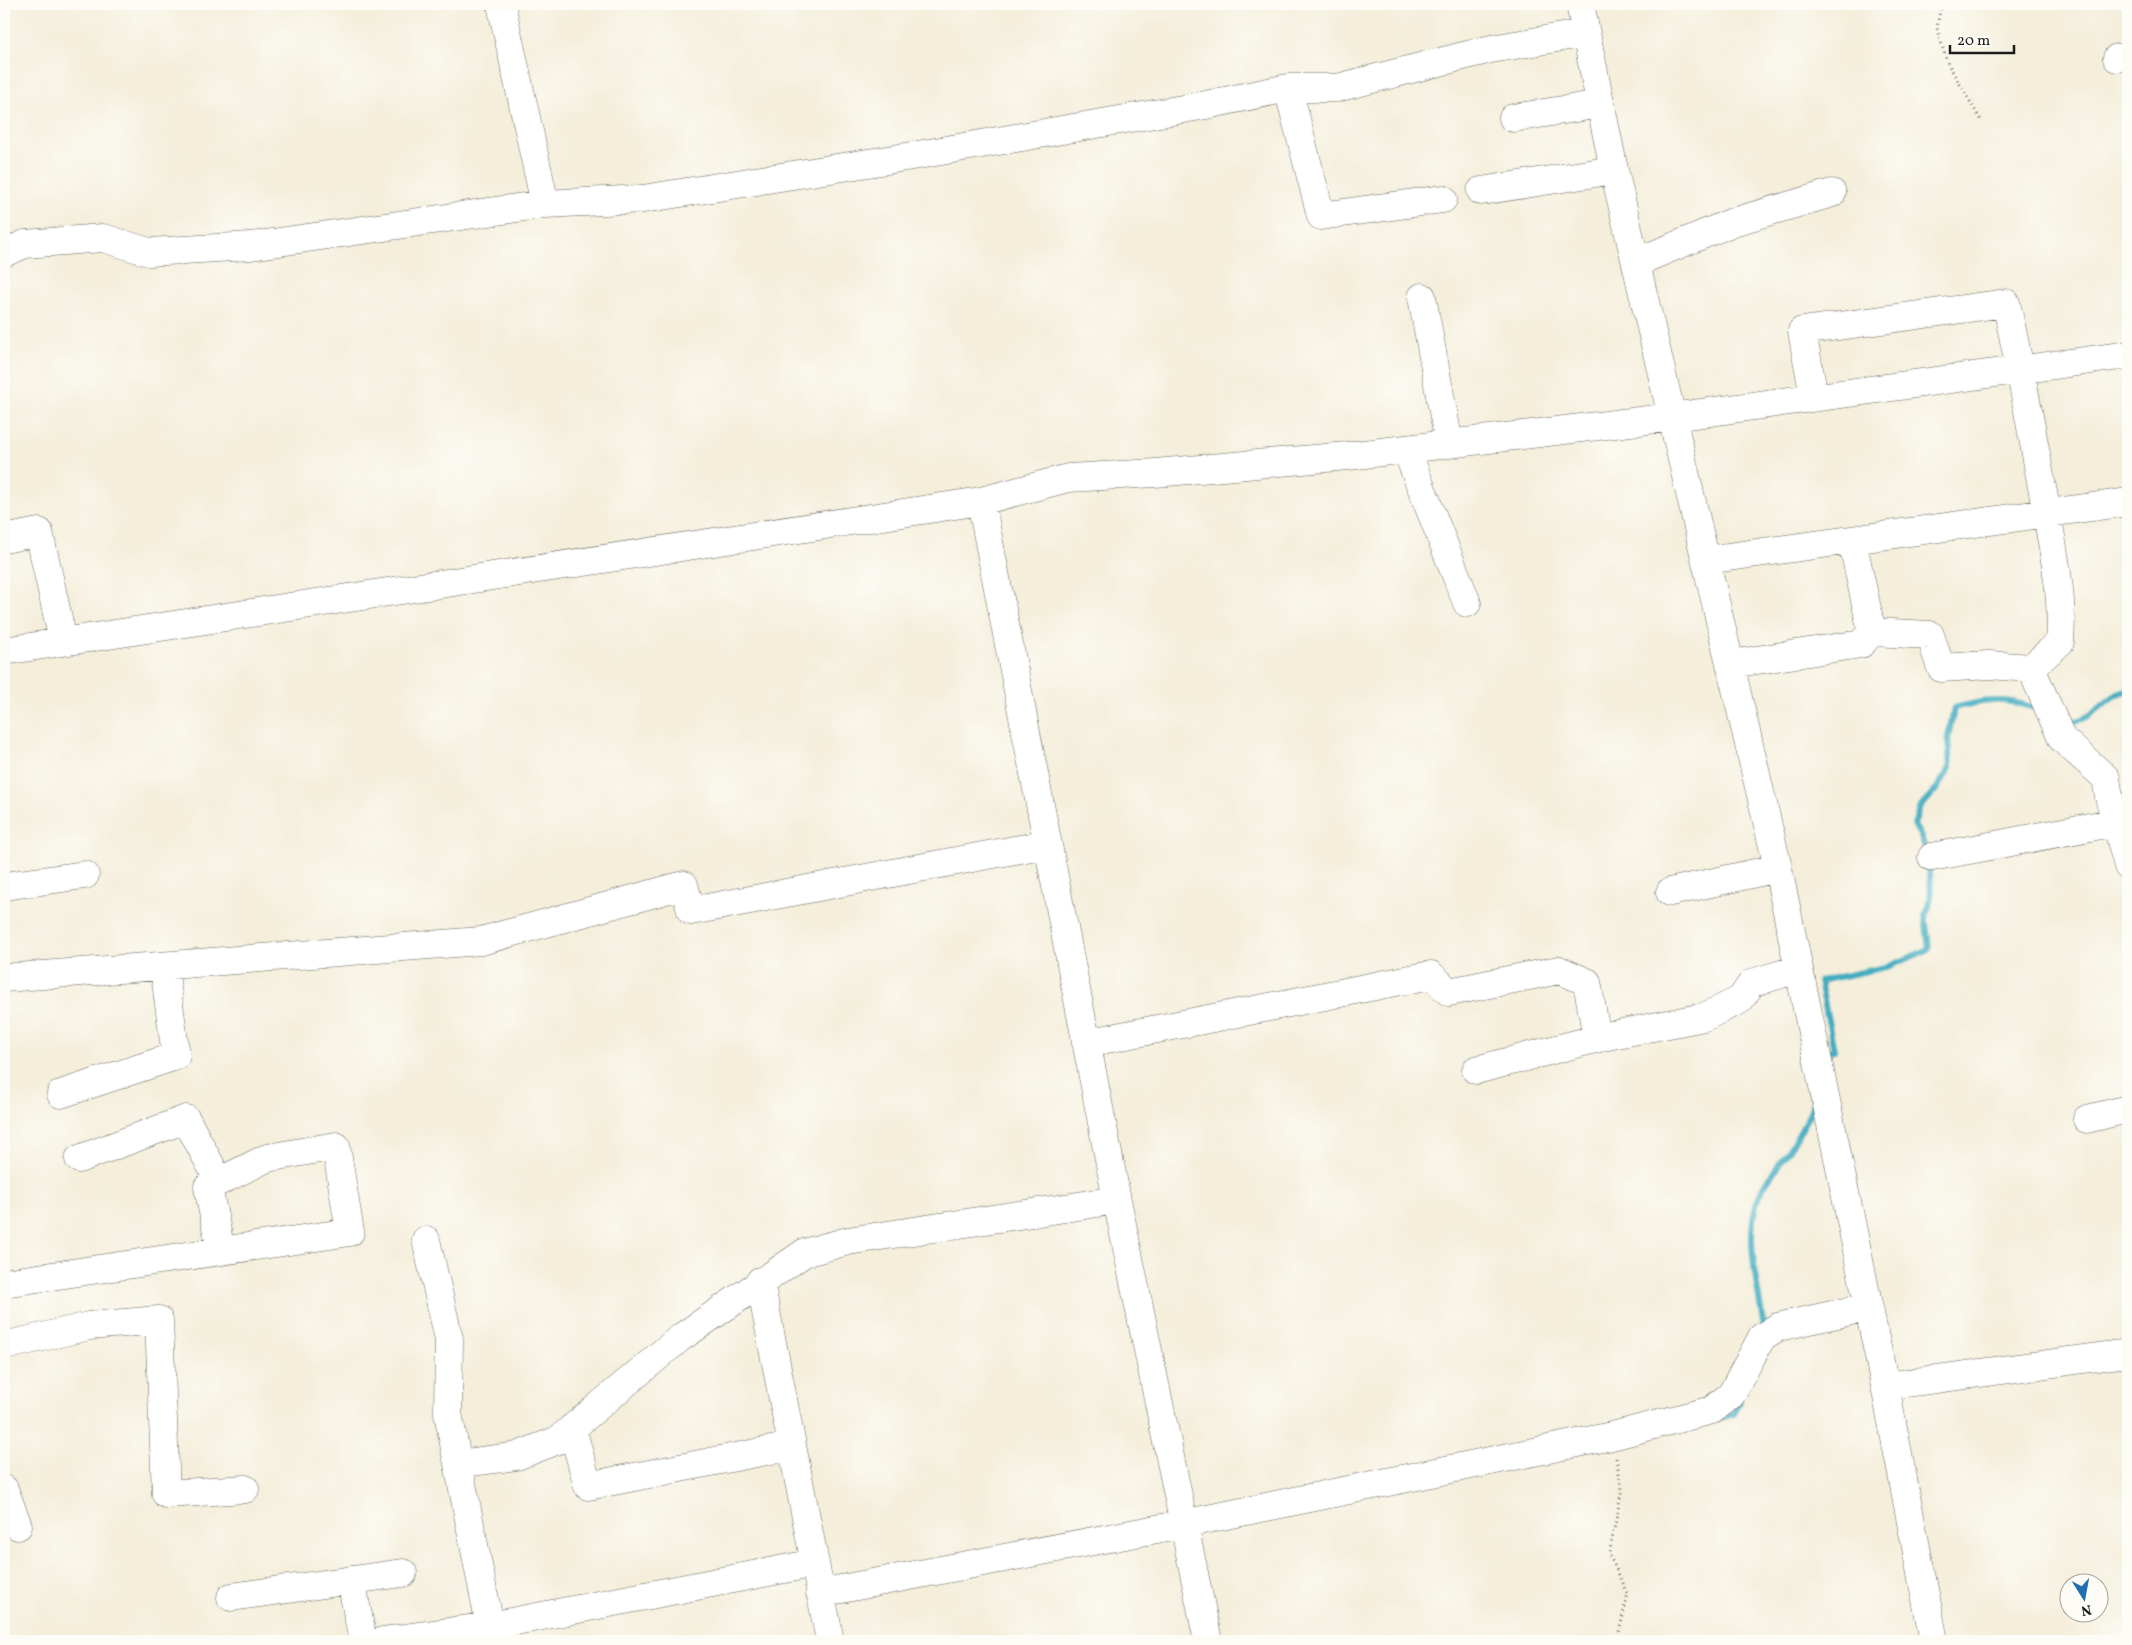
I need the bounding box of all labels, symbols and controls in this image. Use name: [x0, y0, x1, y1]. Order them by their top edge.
scale bar: [1950, 22, 2013, 54]
text: 20 m: [1957, 31, 1990, 52]
north arrow: [2060, 1572, 2110, 1622]
text: N: [2079, 1599, 2093, 1620]

